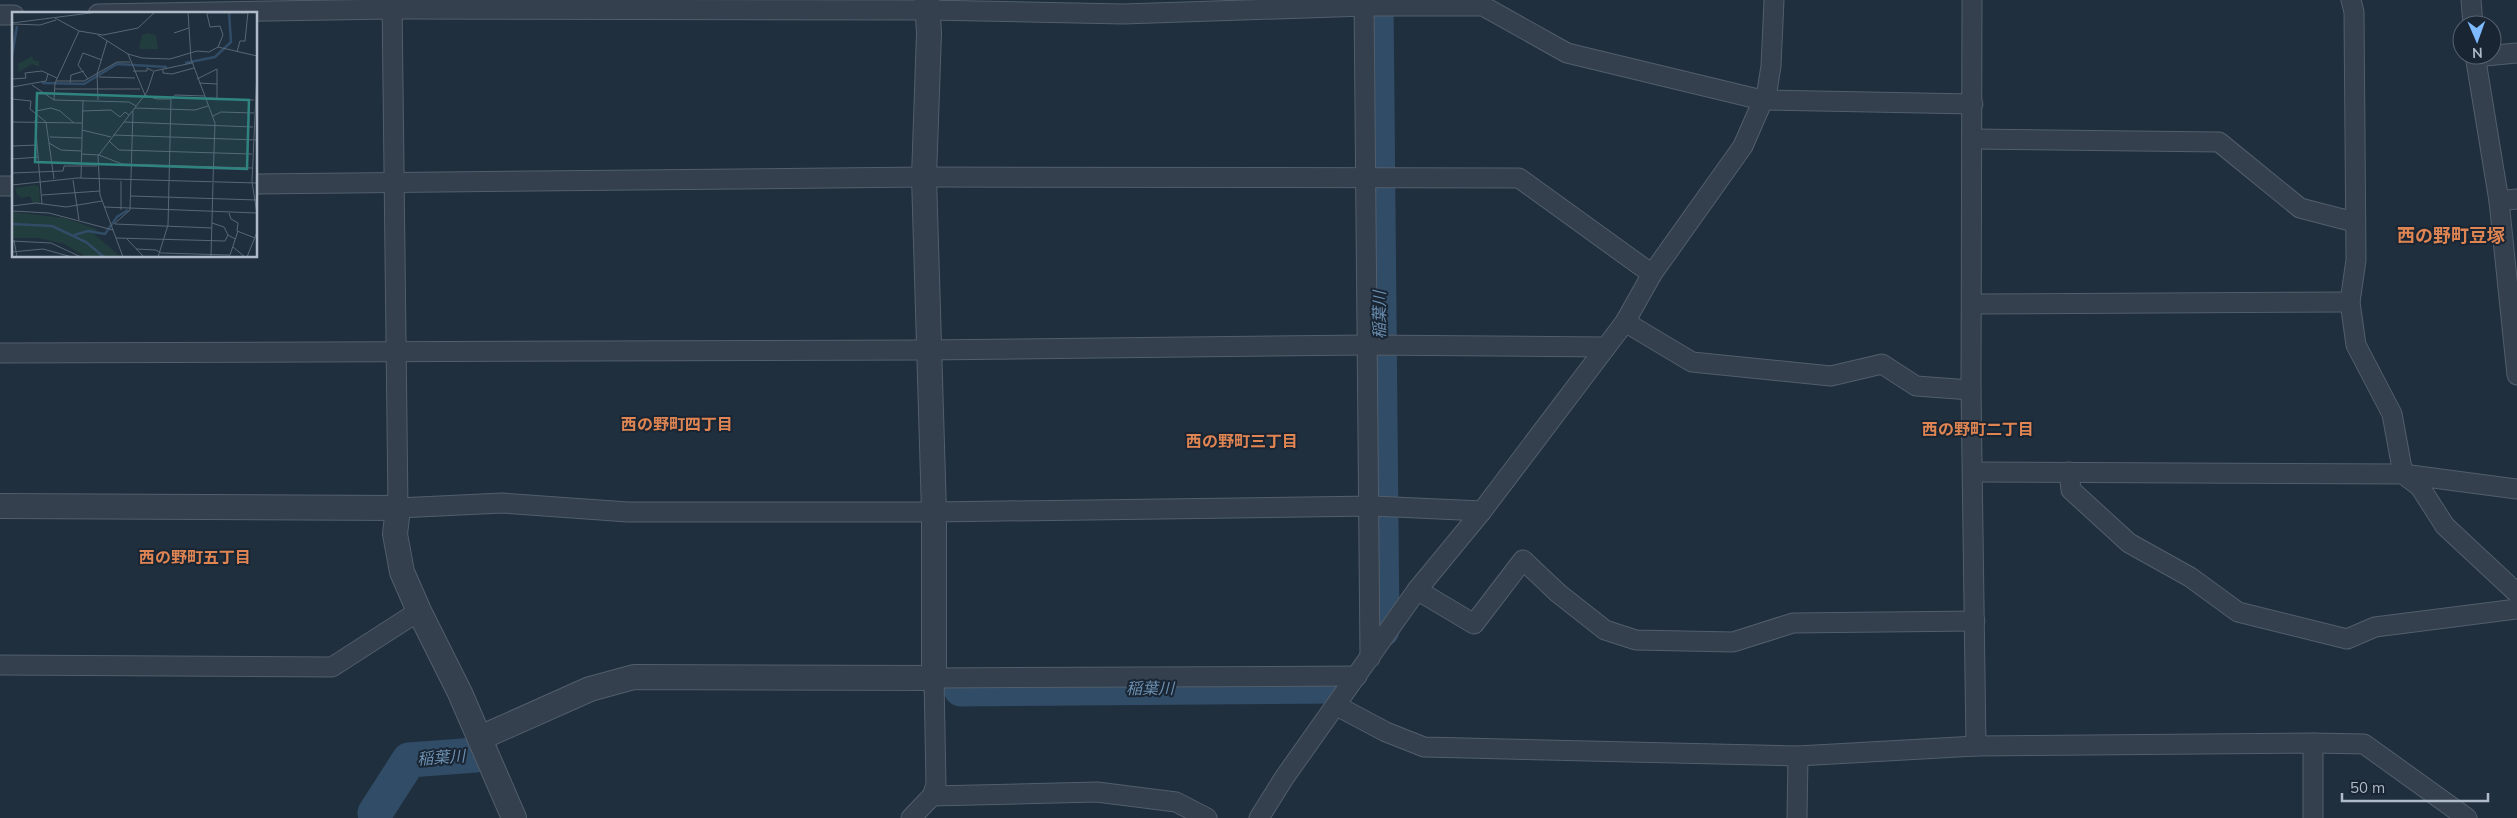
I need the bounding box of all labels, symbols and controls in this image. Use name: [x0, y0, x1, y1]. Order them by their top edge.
inset map: [12, 12, 258, 258]
north arrow: [2452, 15, 2502, 65]
text: N: [2472, 44, 2483, 62]
district label: 西の野町豆塚: [2397, 224, 2505, 247]
water label: 稲葉川: [1369, 289, 1389, 339]
district label: 西の野町四丁目: [621, 414, 733, 434]
district label: 西の野町二丁目: [1922, 419, 2034, 439]
district label: 西の野町三丁目: [1186, 431, 1298, 451]
district label: 西の野町五丁目: [139, 547, 251, 567]
water label: 稲葉川: [1126, 678, 1176, 698]
water label: 稲葉川: [416, 745, 468, 769]
scale bar: [2342, 770, 2488, 802]
text: 50 m: [2350, 778, 2385, 797]

